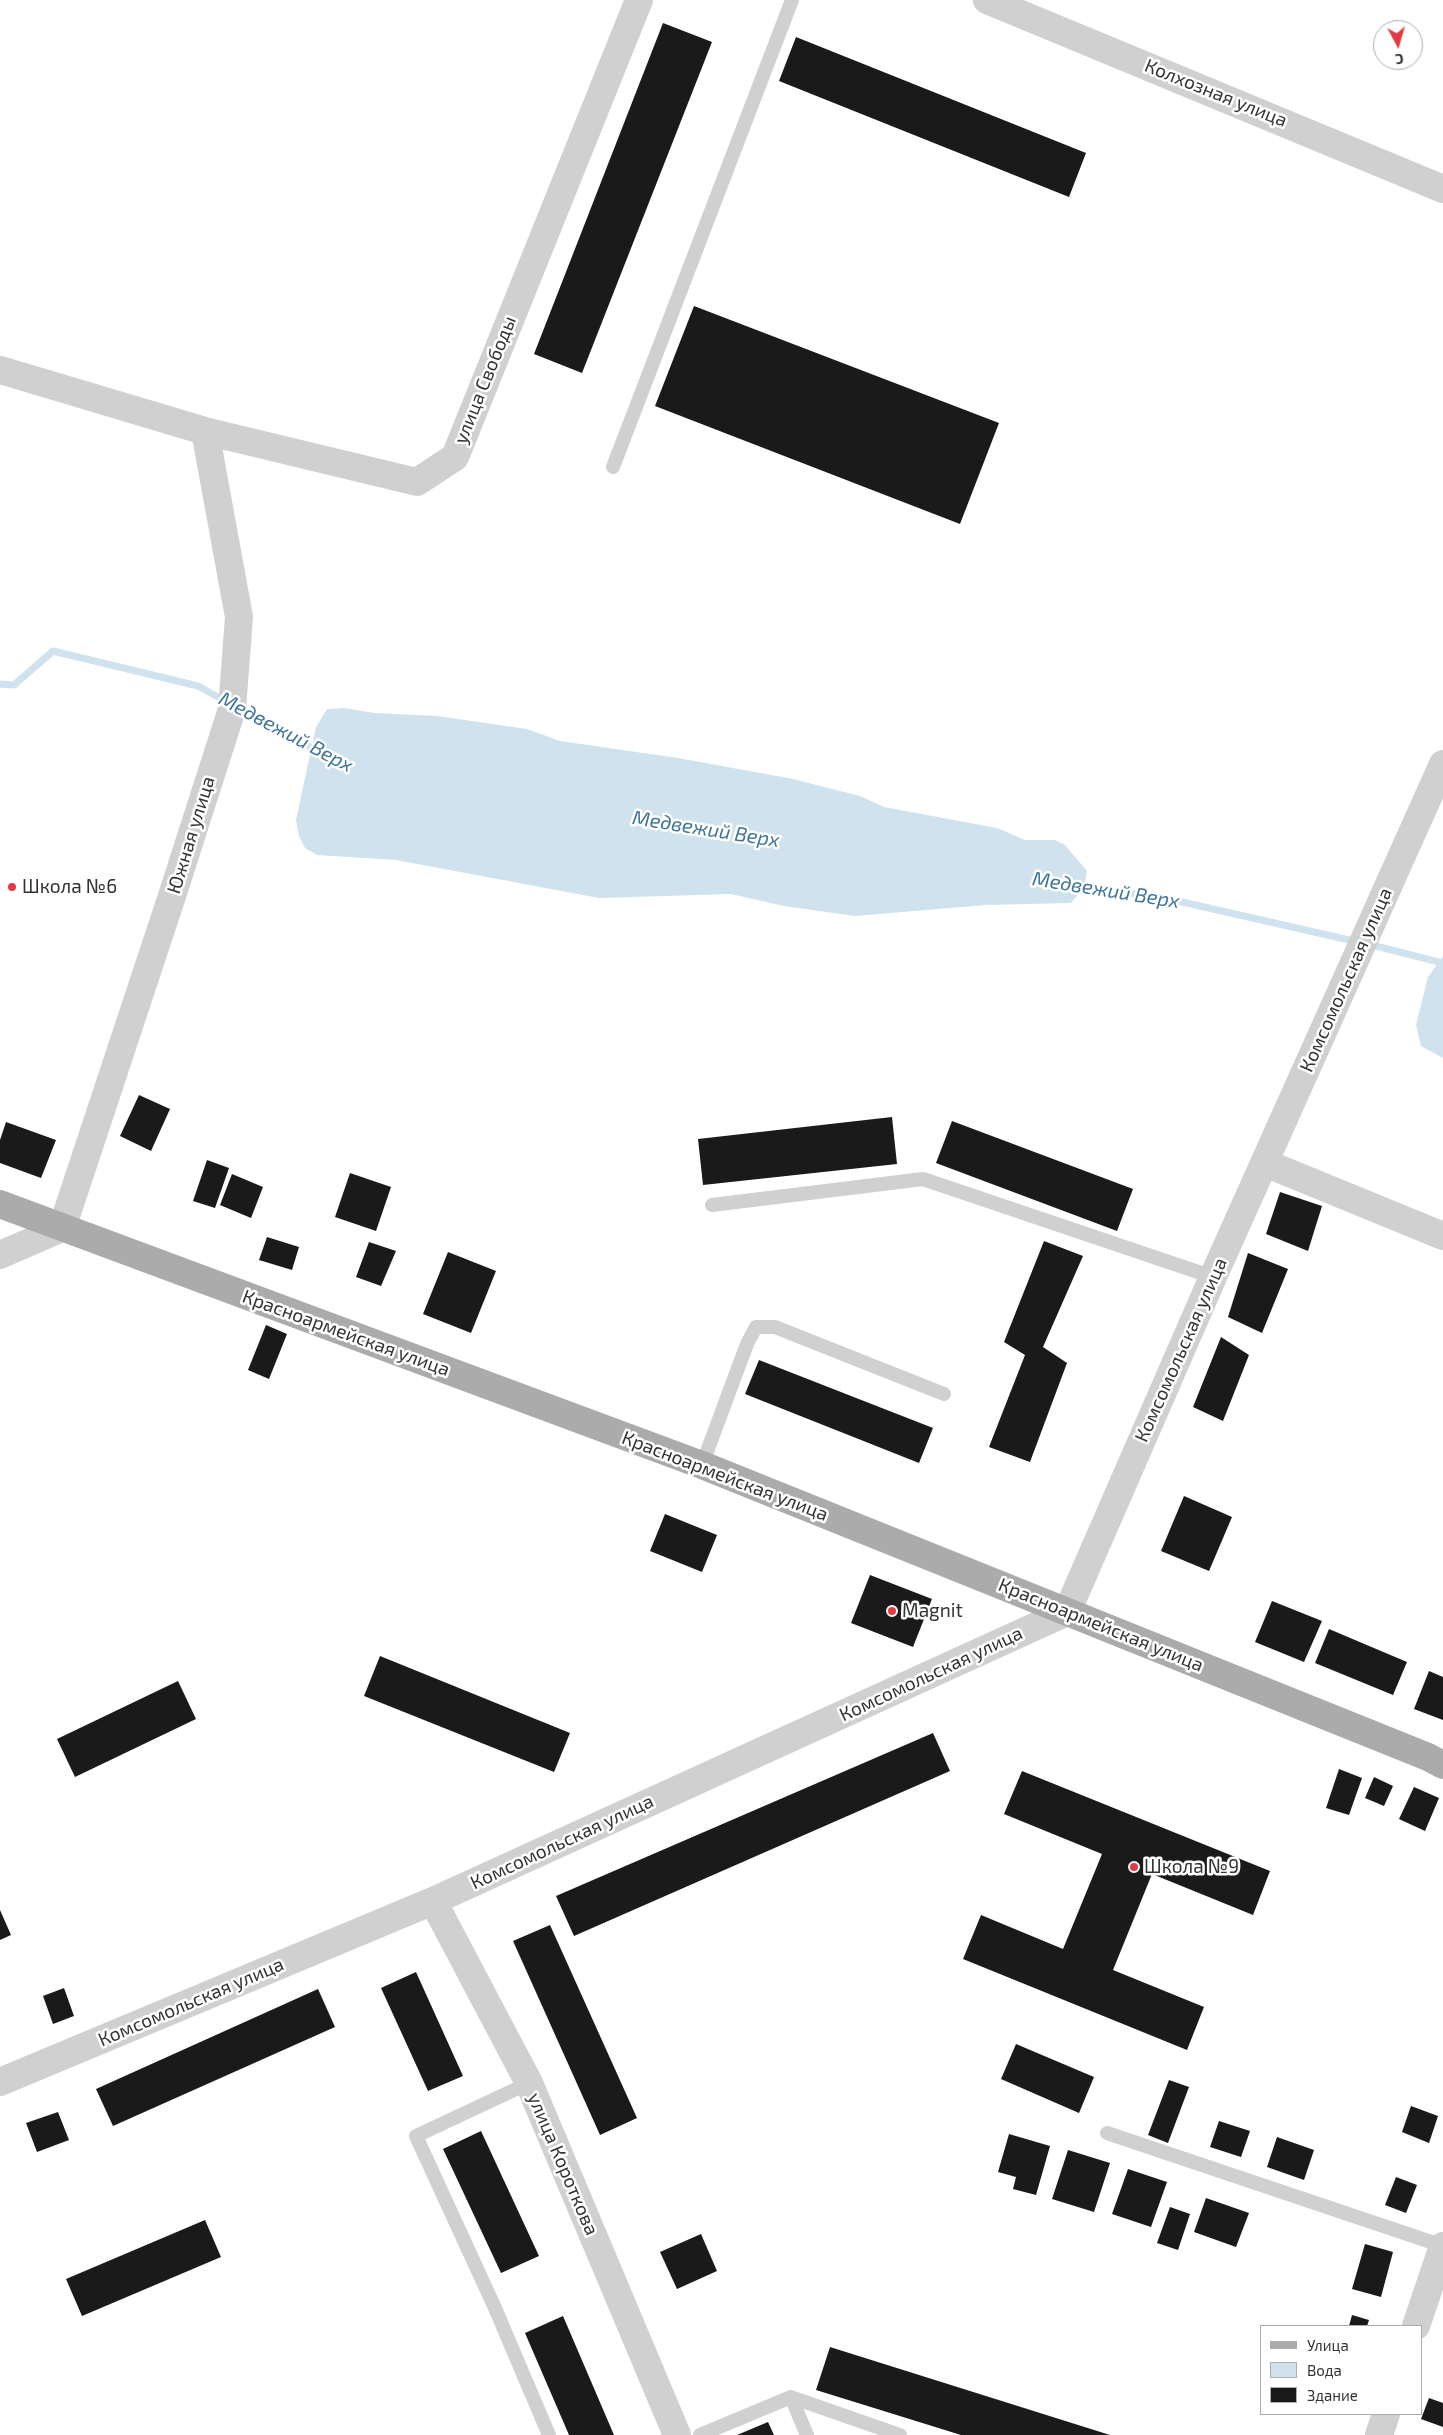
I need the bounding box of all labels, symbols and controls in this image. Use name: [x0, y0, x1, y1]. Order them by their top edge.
north arrow: [1373, 20, 1423, 70]
text: С: [1395, 51, 1405, 68]
street label: Колхозная улица: [1141, 54, 1291, 132]
street label: улица Свободы: [449, 313, 521, 447]
water label: Медвежий Верх: [215, 687, 357, 777]
street label: Южная улица: [162, 773, 220, 897]
water label: Медвежий Верх: [631, 806, 781, 852]
water label: Медвежий Верх: [1031, 867, 1181, 913]
place label: Школа №6: [22, 876, 117, 898]
marker: Школа №6: [6, 881, 18, 893]
street label: Комсомольская улица: [1295, 884, 1397, 1076]
street label: Комсомольская улица: [1130, 1254, 1232, 1446]
street label: Красноармейская улица: [239, 1285, 453, 1381]
street label: Красноармейская улица: [619, 1426, 831, 1526]
street label: Красноармейская улица: [995, 1573, 1207, 1677]
place label: Magnit: [902, 1600, 963, 1622]
marker: Magnit: [886, 1605, 898, 1617]
street label: Комсомольская улица: [836, 1622, 1026, 1726]
street label: Комсомольская улица: [467, 1790, 657, 1894]
place label: Школа №9: [1144, 1856, 1239, 1878]
marker: Школа №9: [1128, 1861, 1140, 1873]
street label: Комсомольская улица: [95, 1953, 287, 2051]
street label: улица Короткова: [523, 2089, 603, 2239]
legend: [1260, 2325, 1423, 2415]
text: Улица: [1307, 2336, 1349, 2354]
text: Вода: [1307, 2361, 1342, 2379]
text: Здание: [1307, 2386, 1358, 2404]

